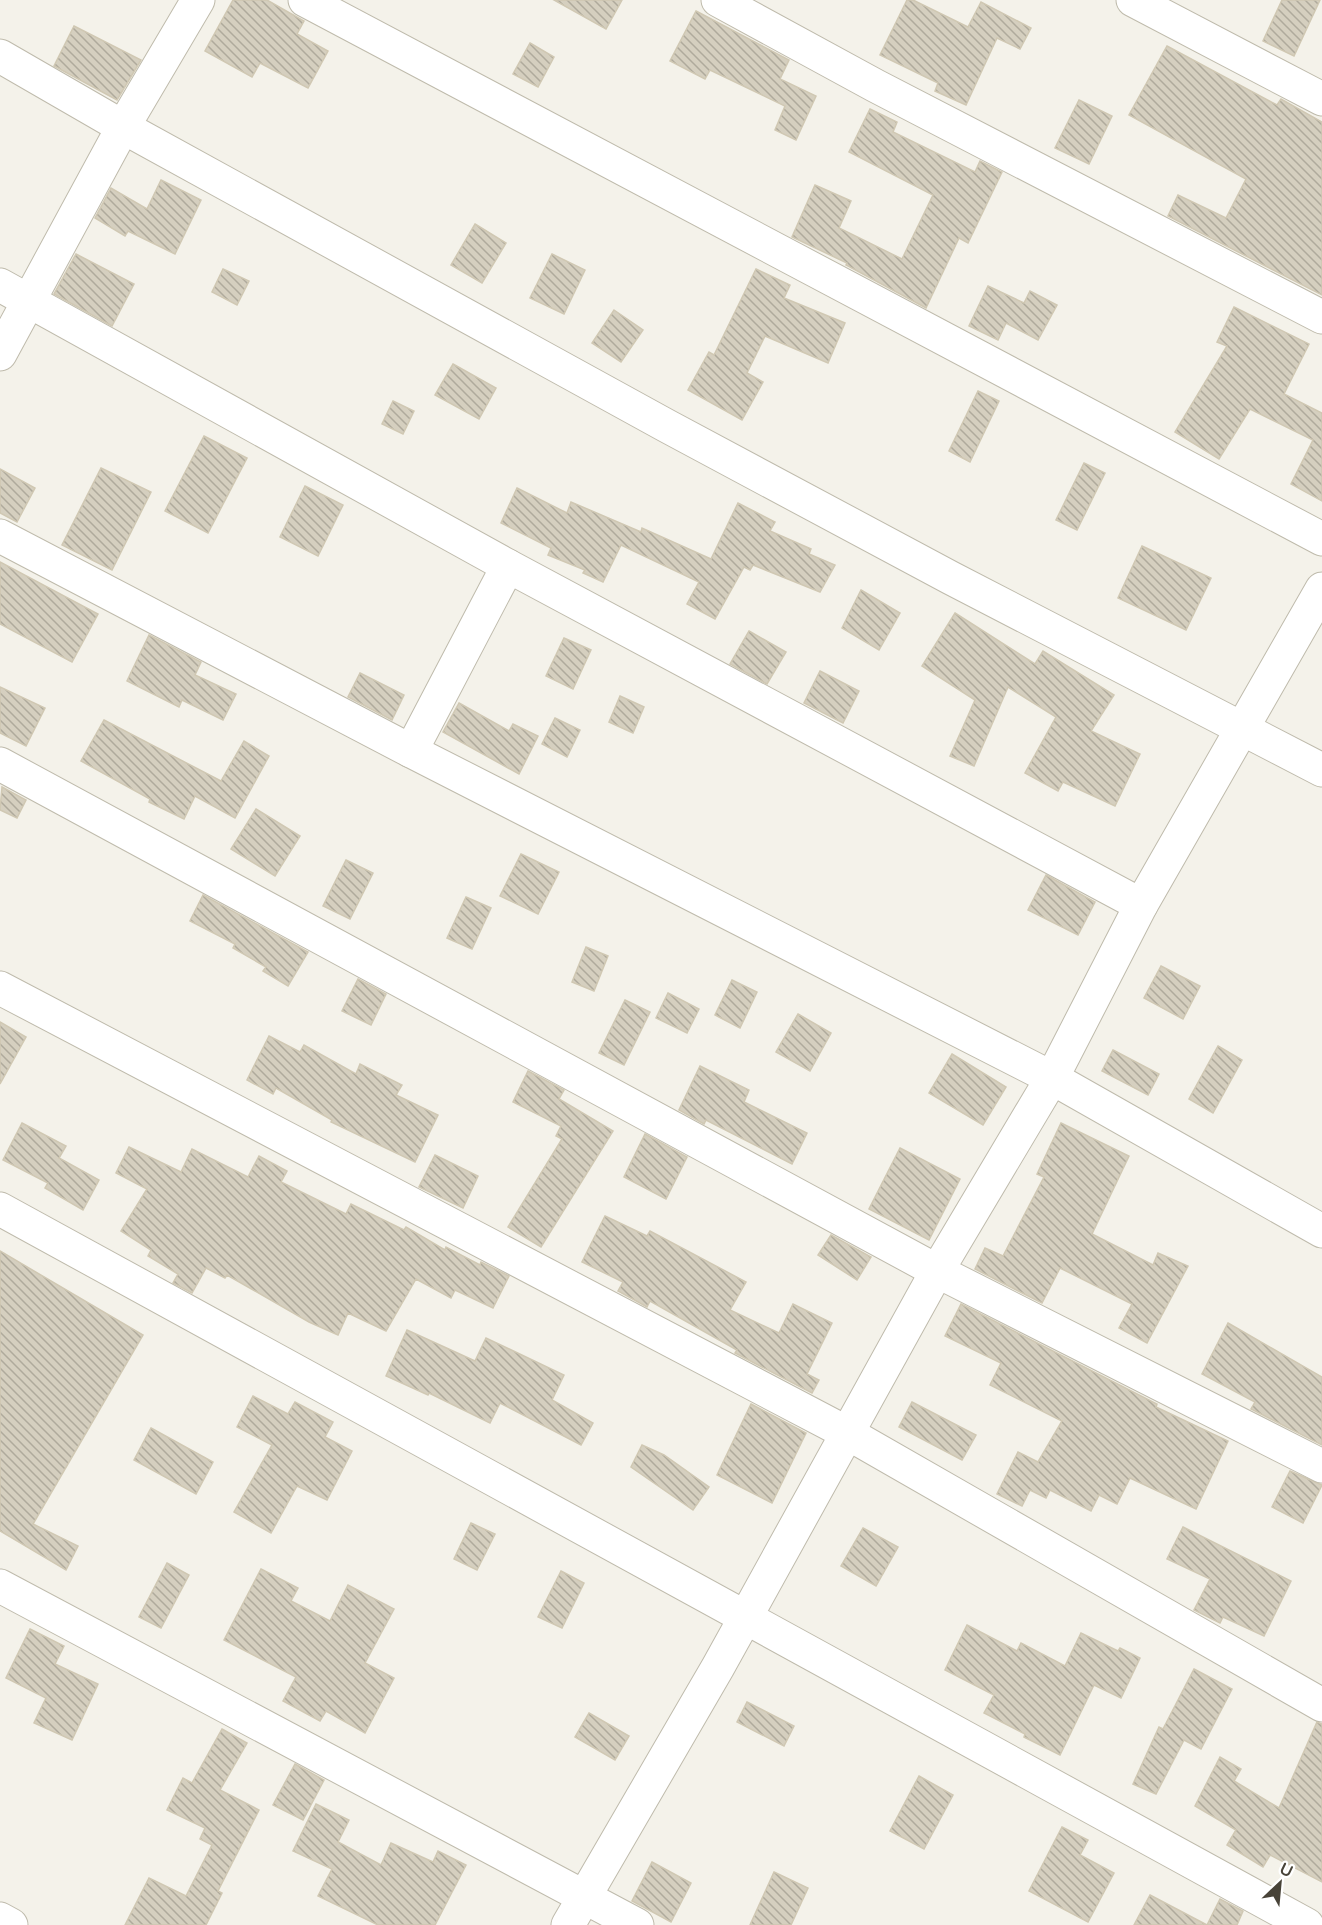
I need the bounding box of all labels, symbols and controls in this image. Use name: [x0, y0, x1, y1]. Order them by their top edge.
north arrow: [1250, 1853, 1310, 1913]
text: U: [1276, 1859, 1296, 1882]

